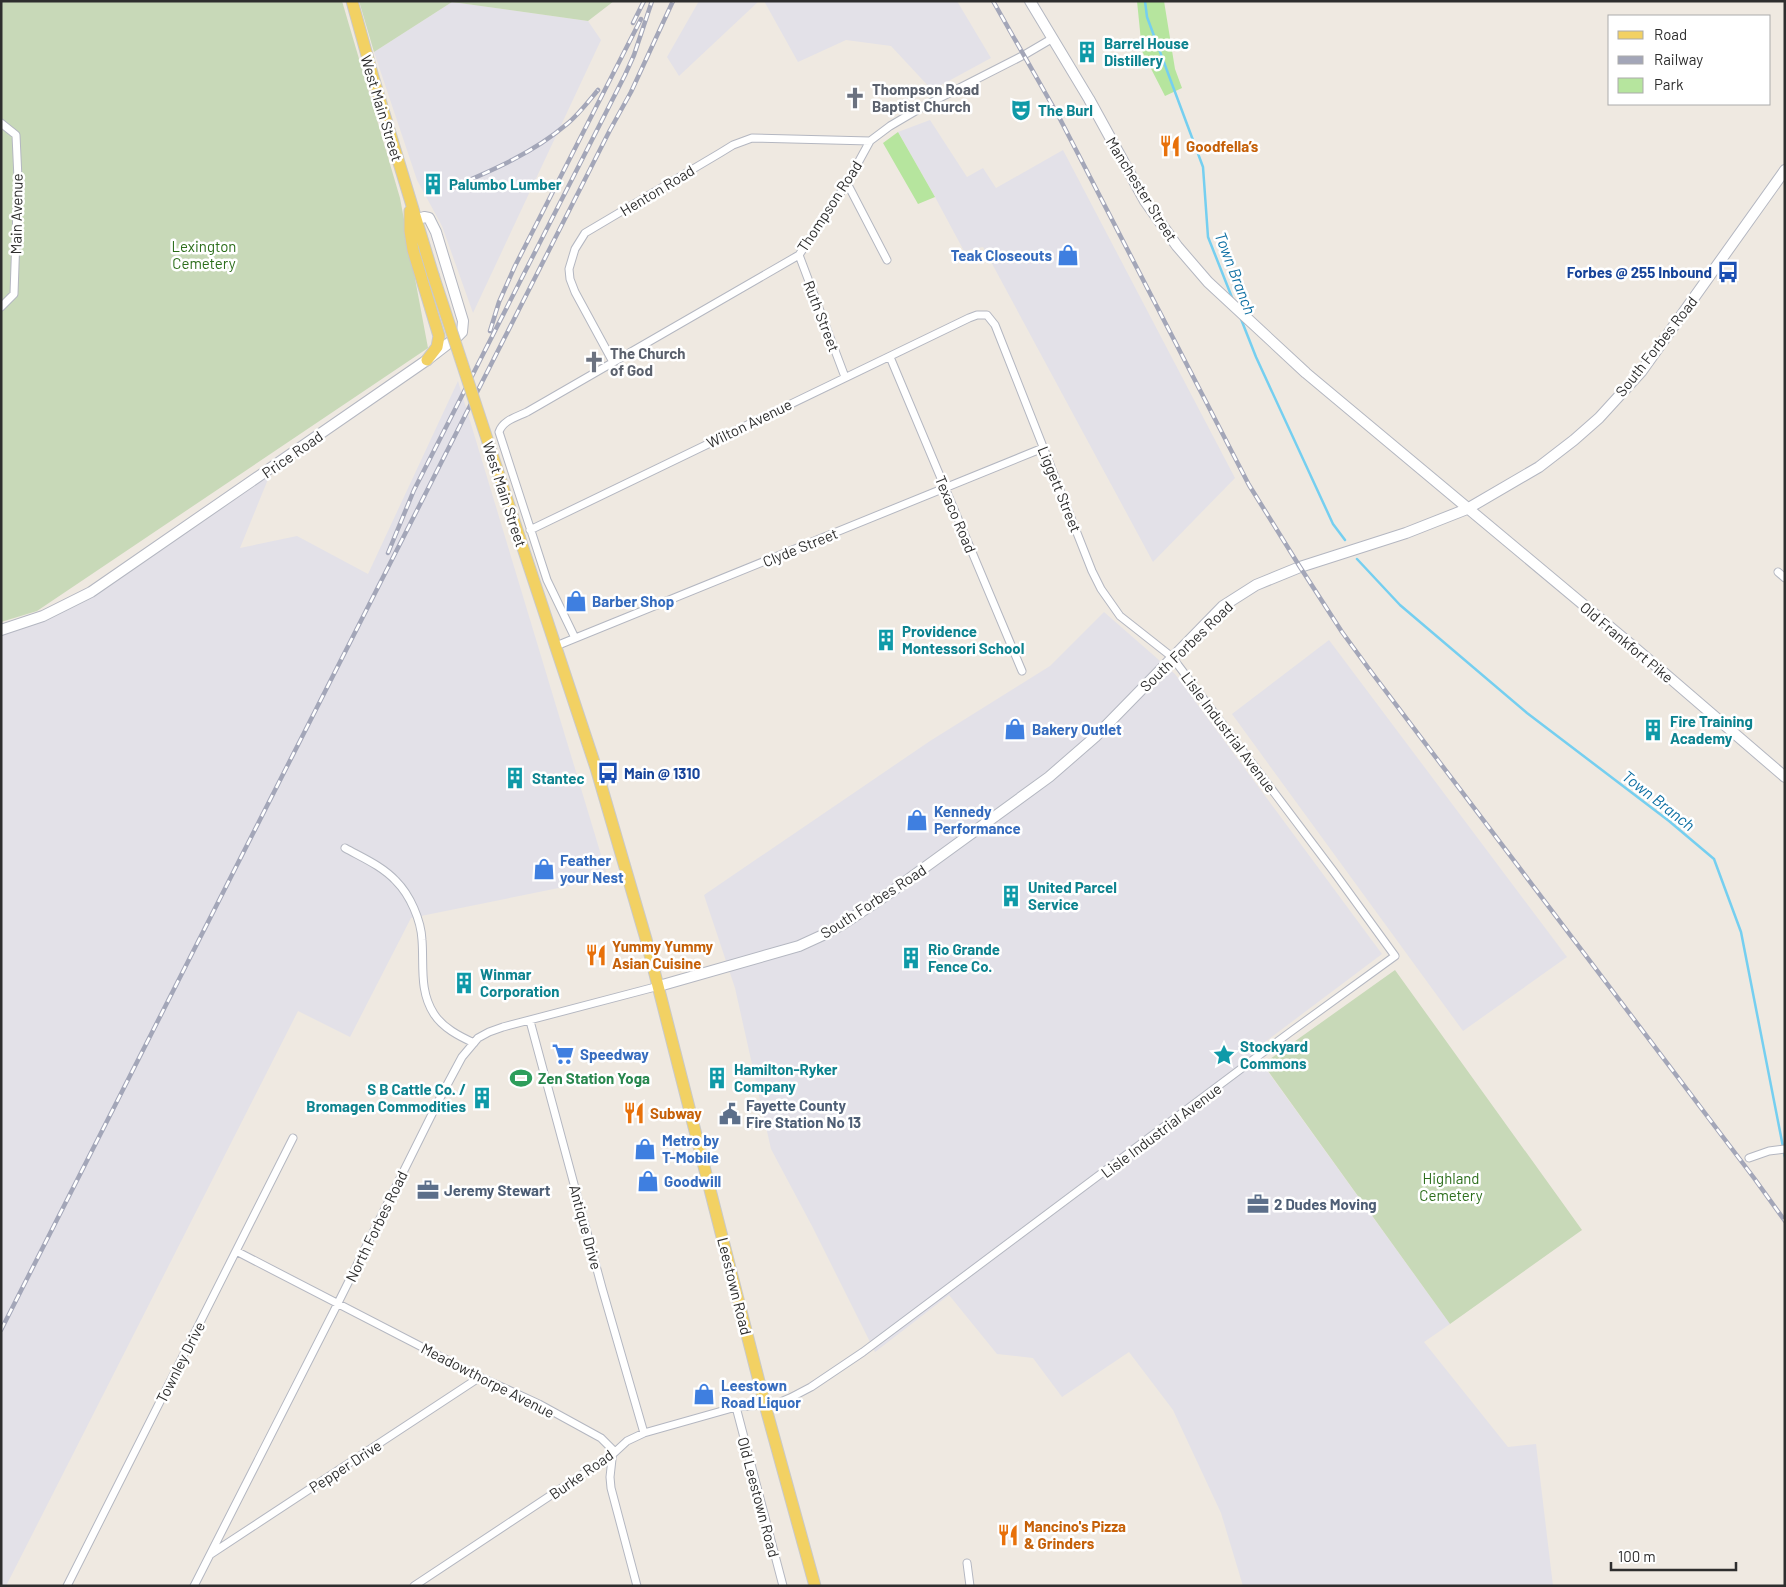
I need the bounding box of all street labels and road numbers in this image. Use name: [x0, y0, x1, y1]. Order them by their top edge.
street label: West Main Street: [357, 53, 407, 163]
street label: Manchester Street: [1103, 133, 1181, 245]
street label: Thompson Road: [793, 157, 865, 255]
street label: Henton Road: [617, 161, 697, 219]
street label: Main Avenue: [6, 173, 26, 255]
street label: Ruth Street: [800, 278, 844, 354]
street label: South Forbes Road: [1611, 292, 1701, 400]
street label: Wilton Avenue: [703, 395, 795, 451]
street label: Price Road: [258, 427, 326, 481]
street label: West Main Street: [479, 439, 531, 549]
street label: Liggett Street: [1035, 443, 1085, 535]
street label: Texaco Road: [932, 473, 980, 555]
street label: Clyde Street: [760, 524, 840, 570]
street label: South Forbes Road: [1136, 597, 1236, 695]
street label: Old Frankfort Pike: [1577, 598, 1677, 686]
street label: Lisle Industrial Avenue: [1178, 668, 1280, 796]
street label: South Forbes Road: [817, 860, 929, 942]
street label: Lisle Industrial Avenue: [1097, 1079, 1225, 1181]
street label: North Forbes Road: [341, 1167, 411, 1285]
street label: Antique Drive: [566, 1183, 606, 1271]
street label: Leestown Road: [714, 1235, 756, 1337]
street label: Townley Drive: [152, 1318, 208, 1406]
street label: Meadowthorpe Avenue: [418, 1339, 558, 1421]
street label: Old Leestown Road: [734, 1435, 784, 1559]
street label: Pepper Drive: [305, 1436, 385, 1496]
street label: Burke Road: [545, 1445, 617, 1503]

